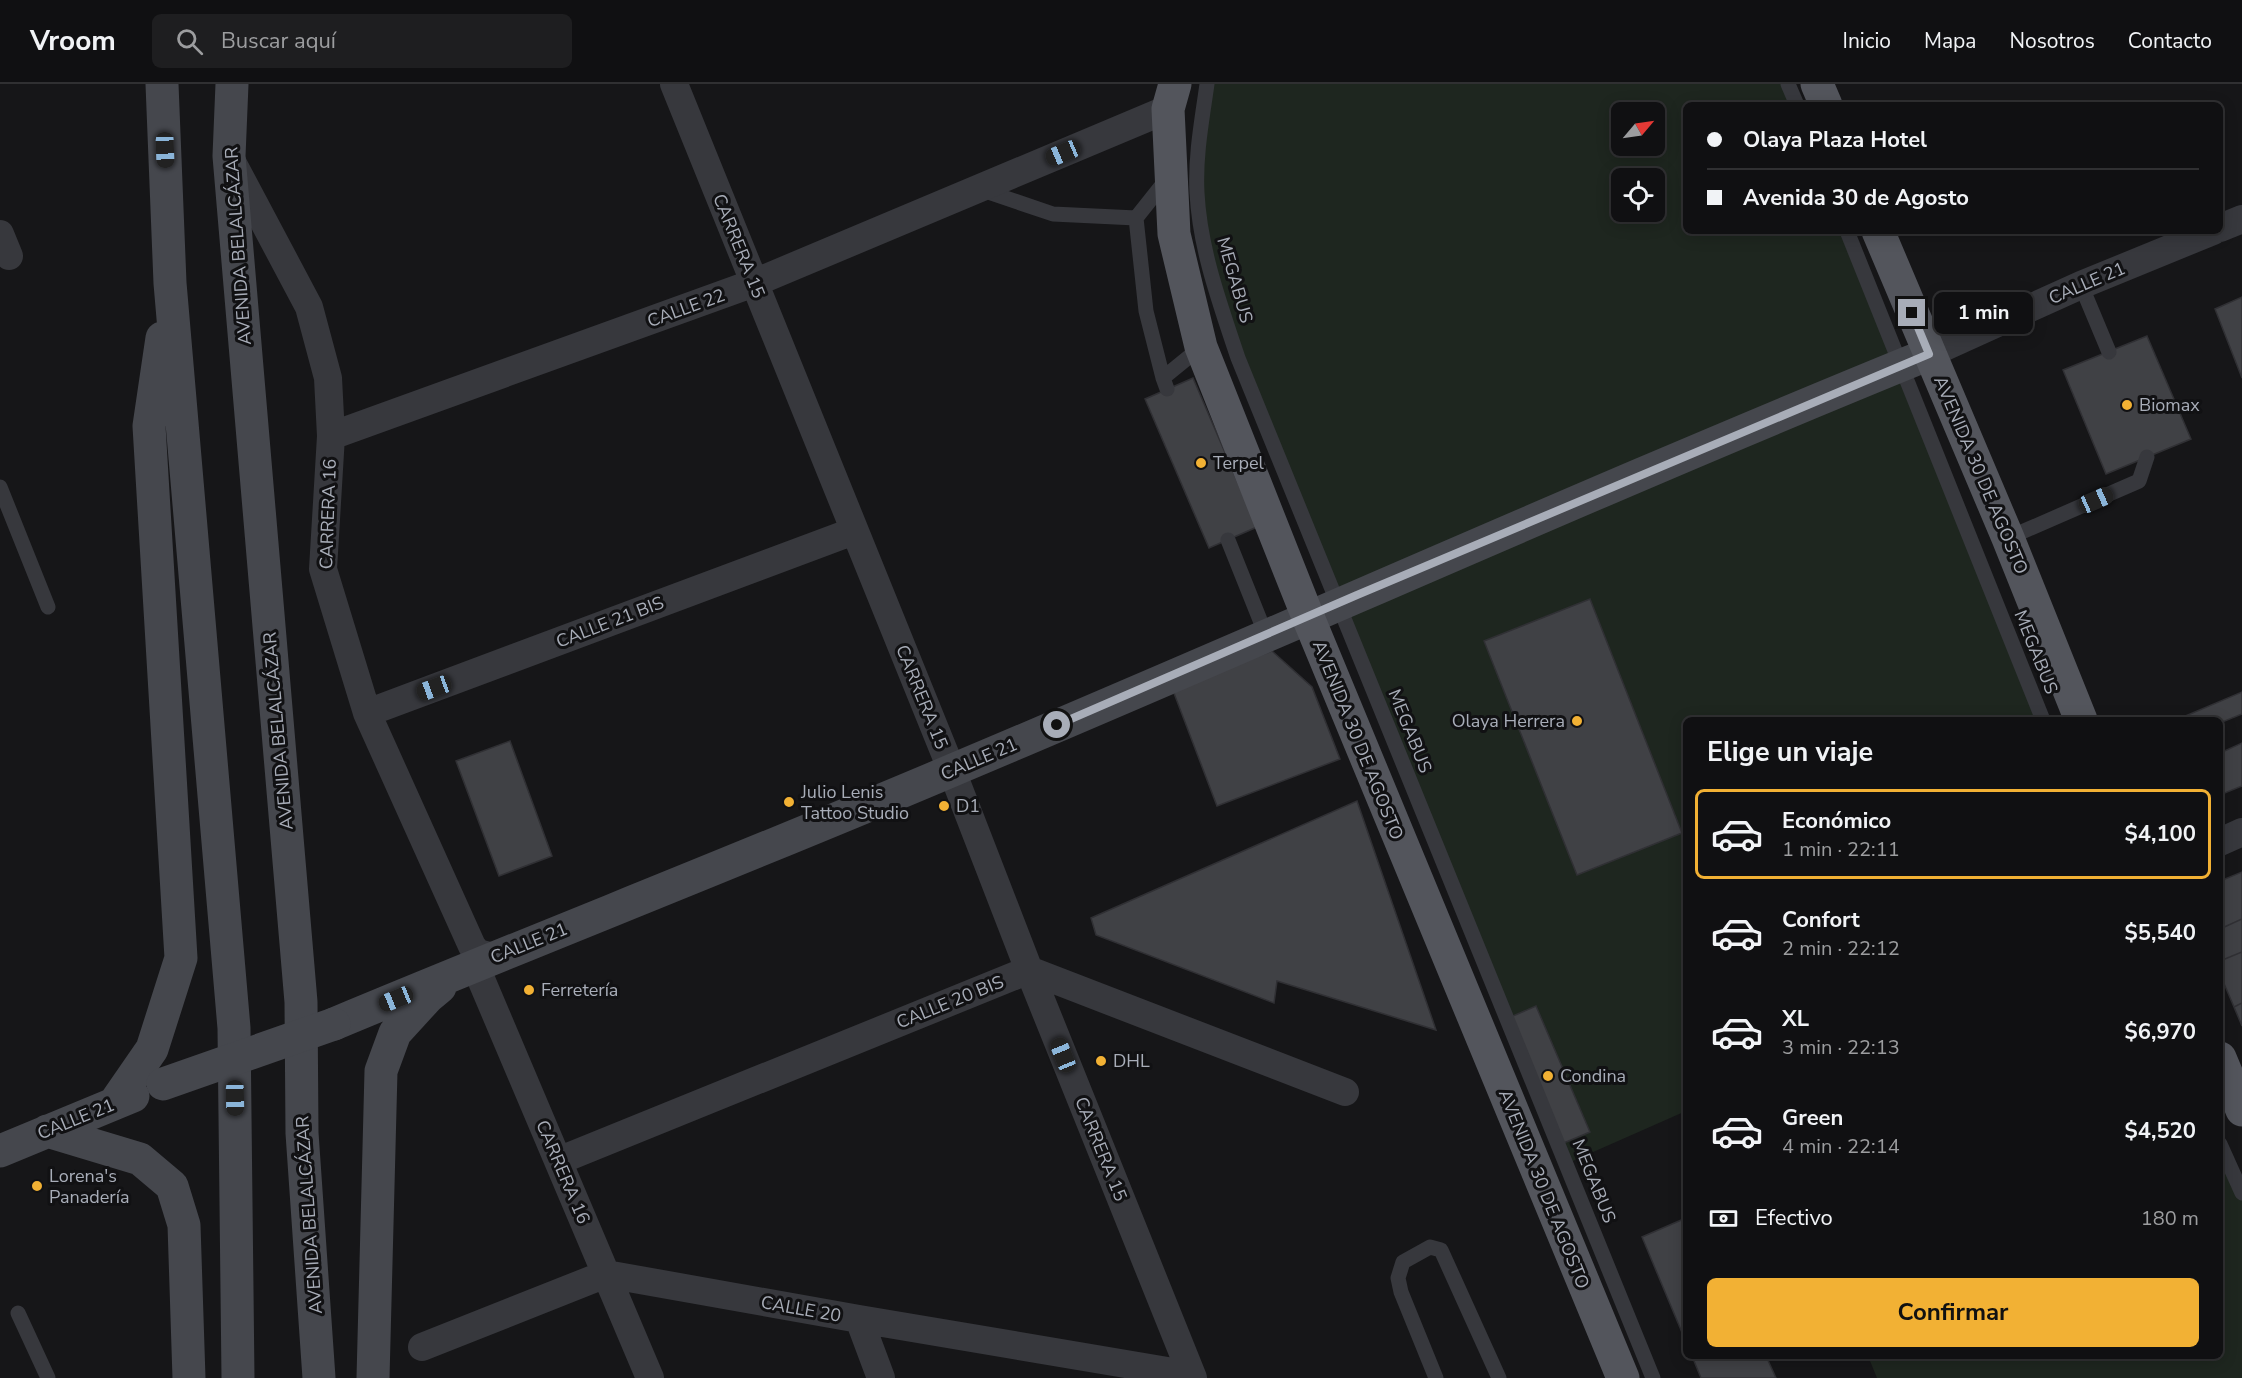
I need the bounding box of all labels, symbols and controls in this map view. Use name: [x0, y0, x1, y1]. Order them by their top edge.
search box: [152, 14, 572, 68]
text: Vroom: [30, 22, 116, 60]
icon: search: [173, 25, 206, 58]
text: Buscar aquí: [221, 26, 336, 56]
text: Inicio: [1843, 27, 1891, 55]
text: Mapa: [1924, 27, 1976, 55]
text: Nosotros: [2009, 27, 2095, 55]
text: Contacto: [2128, 27, 2212, 55]
north arrow: [1611, 102, 1665, 156]
map controls: [1611, 102, 1665, 222]
text: Olaya Plaza Hotel: [1743, 125, 1927, 155]
car: [155, 132, 175, 168]
car: [1043, 138, 1083, 168]
street label: AVENIDA BELALCÁZAR: [219, 146, 257, 346]
button: locate: [1611, 168, 1665, 222]
text: Avenida 30 de Agosto: [1743, 183, 1969, 213]
street label: CARRERA 15: [707, 190, 771, 302]
street label: MEGABUS: [1211, 234, 1259, 326]
street label: CALLE 21: [2045, 256, 2129, 310]
street label: CALLE 22: [644, 283, 728, 333]
callout: 1 min: [1933, 292, 2032, 334]
route end: [1898, 299, 1925, 326]
text: 1 min: [1958, 299, 2009, 326]
street label: AVENIDA 30 DE AGOSTO: [1928, 372, 2034, 578]
place label: Biomax: [2139, 393, 2200, 417]
marker: Biomax: [2120, 398, 2134, 412]
place label: Terpel: [1213, 451, 1265, 475]
marker: Terpel: [1194, 456, 1208, 470]
street label: CARRERA 16: [314, 458, 342, 570]
car: [2076, 484, 2116, 516]
street label: CALLE 21 BIS: [553, 590, 667, 654]
street label: MEGABUS: [2008, 607, 2064, 697]
street label: AVENIDA BELALCÁZAR: [257, 631, 299, 831]
street label: AVENIDA 30 DE AGOSTO: [1307, 637, 1409, 843]
street label: CARRERA 15: [890, 641, 954, 753]
car: [414, 673, 454, 703]
street label: MEGABUS: [1382, 686, 1438, 776]
place label: Olaya Herrera: [1452, 709, 1565, 733]
route start: [1043, 711, 1070, 738]
marker: Olaya Herrera: [1570, 714, 1584, 728]
street label: CALLE 21: [937, 732, 1021, 786]
text: Elige un viaje: [1707, 734, 1873, 771]
place label: Julio Lenis Tattoo Studio: [800, 780, 909, 825]
place label: D1: [956, 794, 980, 818]
marker: Julio Lenis Tattoo Studio: [782, 795, 796, 809]
marker: D1: [937, 799, 951, 813]
text: Económico: [1782, 806, 1891, 836]
icon: car: [1710, 807, 1764, 861]
text: $4,100: [2125, 819, 2196, 849]
text: 1 min · 22:11: [1782, 836, 1900, 863]
text: Confort: [1782, 905, 1860, 935]
icon: car: [1710, 906, 1764, 960]
street label: CALLE 21: [487, 917, 571, 969]
text: $5,540: [2125, 918, 2196, 948]
text: 2 min · 22:12: [1782, 935, 1900, 962]
street label: CALLE 20 BIS: [893, 970, 1007, 1034]
place label: Ferretería: [541, 978, 618, 1002]
marker: Ferretería: [522, 983, 536, 997]
car: [376, 984, 416, 1014]
text: XL: [1782, 1004, 1809, 1034]
icon: car: [1710, 1005, 1764, 1059]
text: $6,970: [2125, 1017, 2196, 1047]
text: 3 min · 22:13: [1782, 1034, 1900, 1061]
car: [1048, 1035, 1078, 1075]
place label: DHL: [1113, 1049, 1150, 1073]
marker: DHL: [1094, 1054, 1108, 1068]
place label: Condina: [1560, 1064, 1626, 1088]
marker: Condina: [1541, 1069, 1555, 1083]
car: [226, 1080, 244, 1116]
street label: AVENIDA 30 DE AGOSTO: [1493, 1086, 1595, 1292]
street label: CALLE 21: [34, 1093, 118, 1145]
street label: CARRERA 15: [1069, 1093, 1133, 1205]
text: Green: [1782, 1103, 1843, 1133]
icon: car: [1710, 1104, 1764, 1158]
street label: AVENIDA BELALCÁZAR: [290, 1115, 328, 1315]
street label: CARRERA 16: [530, 1116, 596, 1228]
text: $4,520: [2125, 1116, 2196, 1146]
text: 4 min · 22:14: [1782, 1133, 1900, 1160]
street label: MEGABUS: [1566, 1136, 1622, 1226]
place label: Lorena's Panadería: [49, 1164, 130, 1209]
marker: Lorena's Panadería: [30, 1179, 44, 1193]
icon: cash: [1707, 1202, 1740, 1235]
text: Efectivo: [1755, 1203, 1833, 1233]
text: 180 m: [2141, 1205, 2199, 1232]
button: Confirmar: [1707, 1278, 2199, 1347]
street label: CALLE 20: [759, 1290, 843, 1328]

